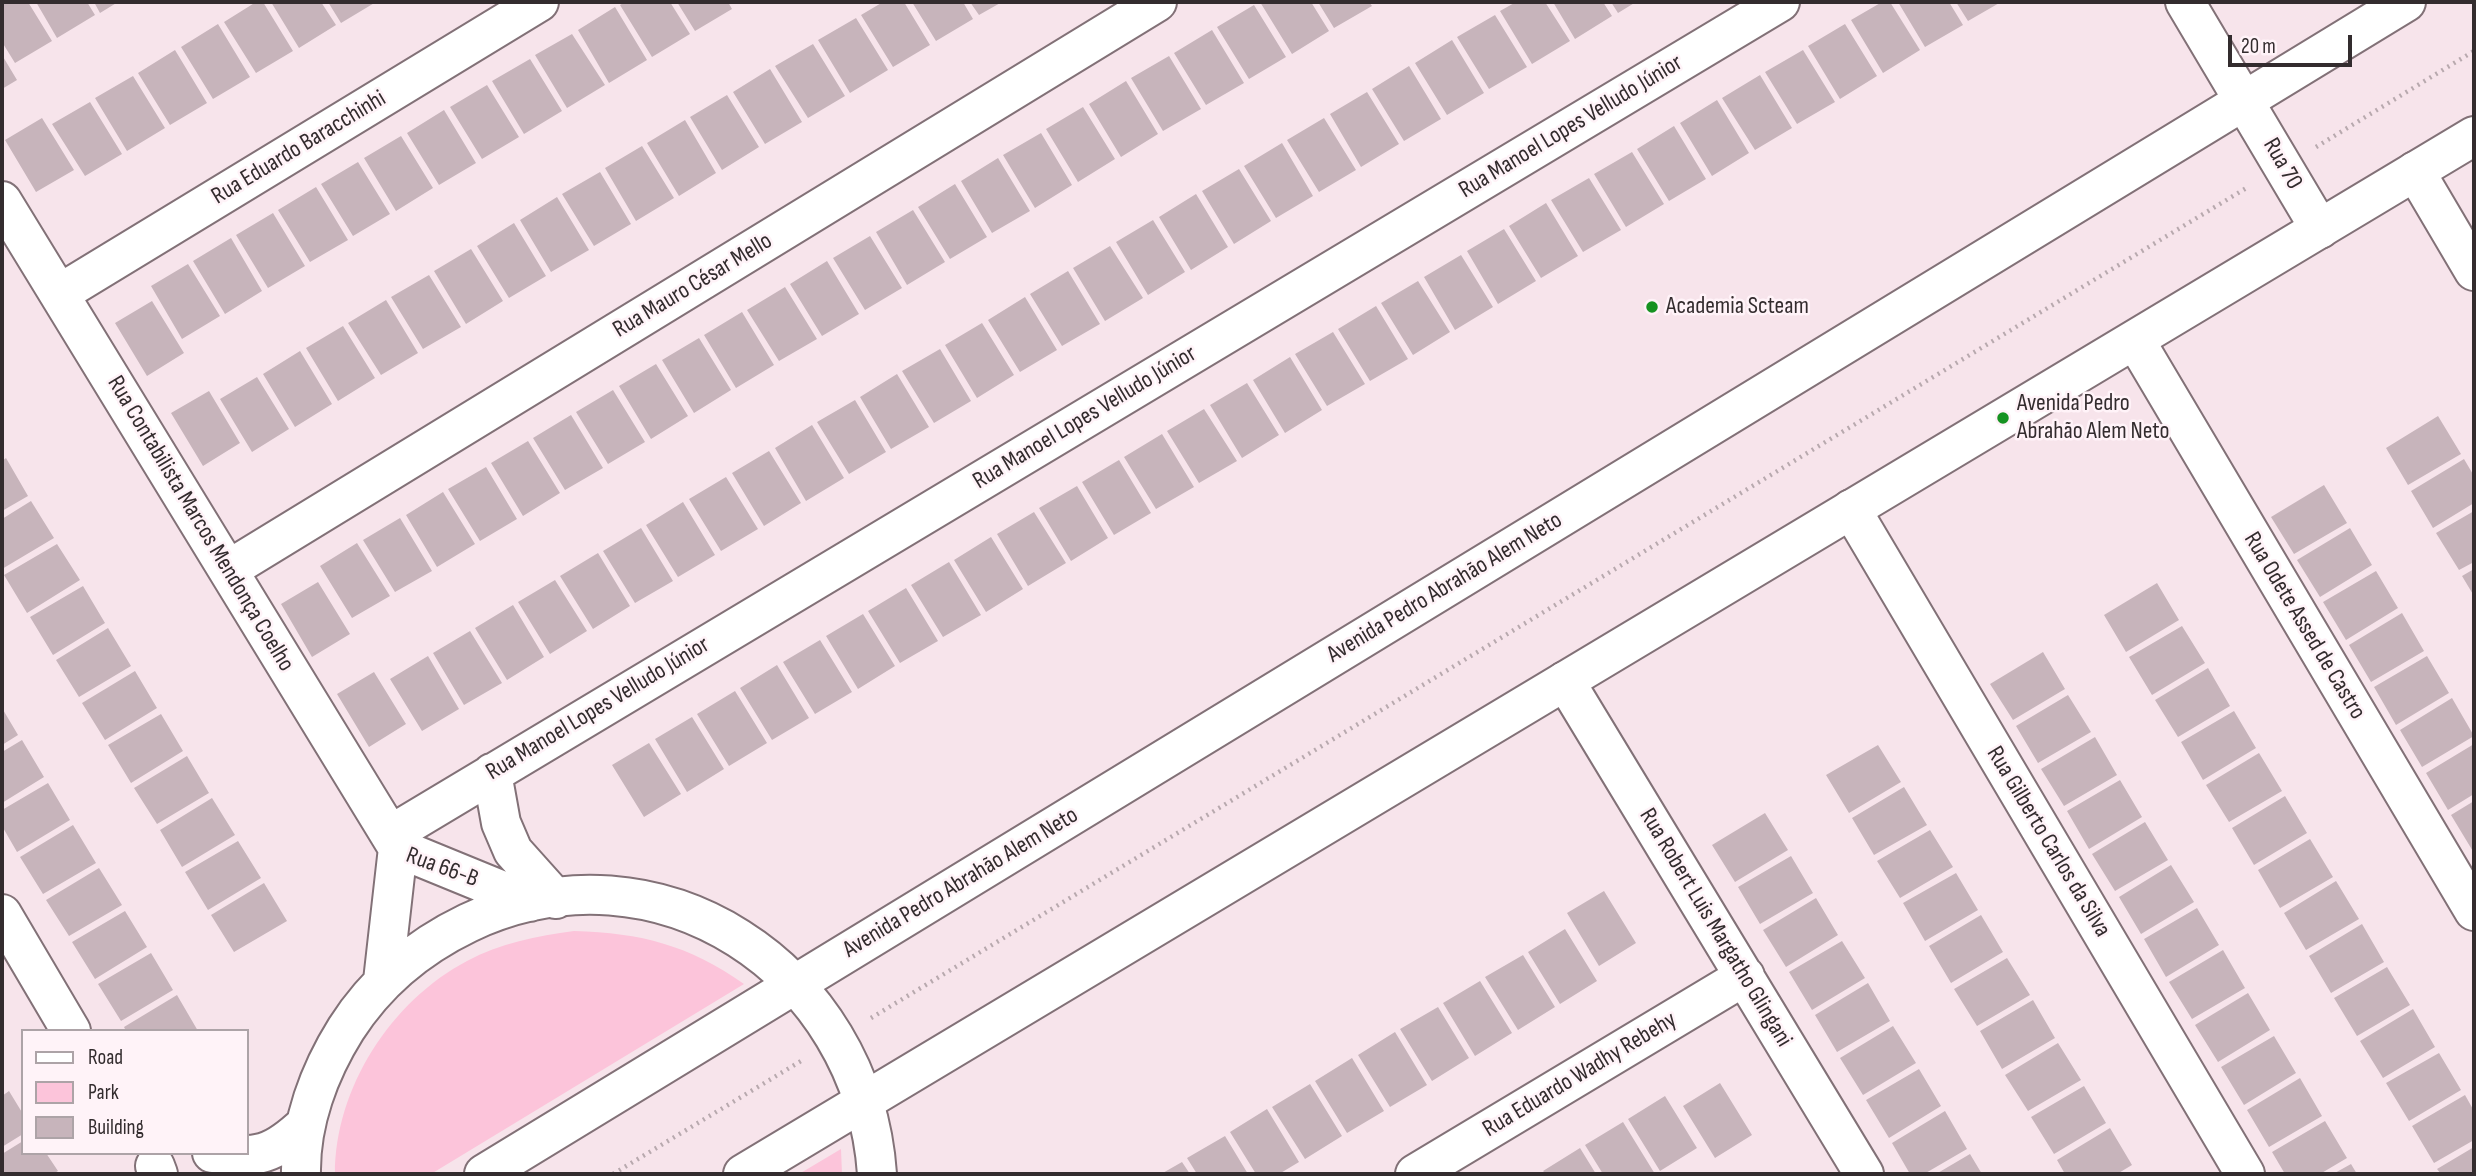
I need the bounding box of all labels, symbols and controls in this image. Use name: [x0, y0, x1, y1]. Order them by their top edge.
scale bar: [2231, 21, 2355, 65]
text: 20 m: [2241, 34, 2276, 59]
street label: Rua Manoel Lopes Velludo Júnior: [1454, 49, 1688, 205]
street label: Rua Eduardo Baracchinhi: [207, 85, 391, 211]
street label: Rua 70: [2256, 133, 2308, 195]
street label: Rua Mauro César Mello: [608, 227, 778, 345]
place label: Academia Scteam: [1666, 293, 1809, 321]
marker: Academia Scteam: [1644, 299, 1660, 315]
street label: Rua Manoel Lopes Velludo Júnior: [968, 340, 1202, 496]
street label: Rua Contabilista Marcos Mendonça Coelho: [100, 371, 300, 677]
place label: Avenida Pedro Abrahão Alem Neto: [2017, 390, 2169, 446]
marker: Avenida Pedro Abrahão Alem Neto: [1995, 410, 2011, 426]
street label: Avenida Pedro Abrahão Alem Neto: [1322, 506, 1568, 670]
street label: Rua Odete Assed de Castro: [2237, 527, 2371, 725]
street label: Rua Manoel Lopes Velludo Júnior: [481, 631, 715, 787]
street label: Rua Gilberto Carlos da Silva: [1980, 741, 2116, 943]
street label: Avenida Pedro Abrahão Alem Neto: [838, 801, 1084, 965]
street label: Rua Robert Luis Margatho Glingani: [1632, 803, 1798, 1053]
street label: Rua 66-B: [402, 842, 482, 894]
street label: Rua Eduardo Wadhy Rebehy: [1478, 1006, 1682, 1144]
legend: [21, 1029, 248, 1155]
text: Road: [88, 1045, 123, 1070]
text: Park: [88, 1080, 119, 1105]
text: Building: [88, 1115, 144, 1140]

